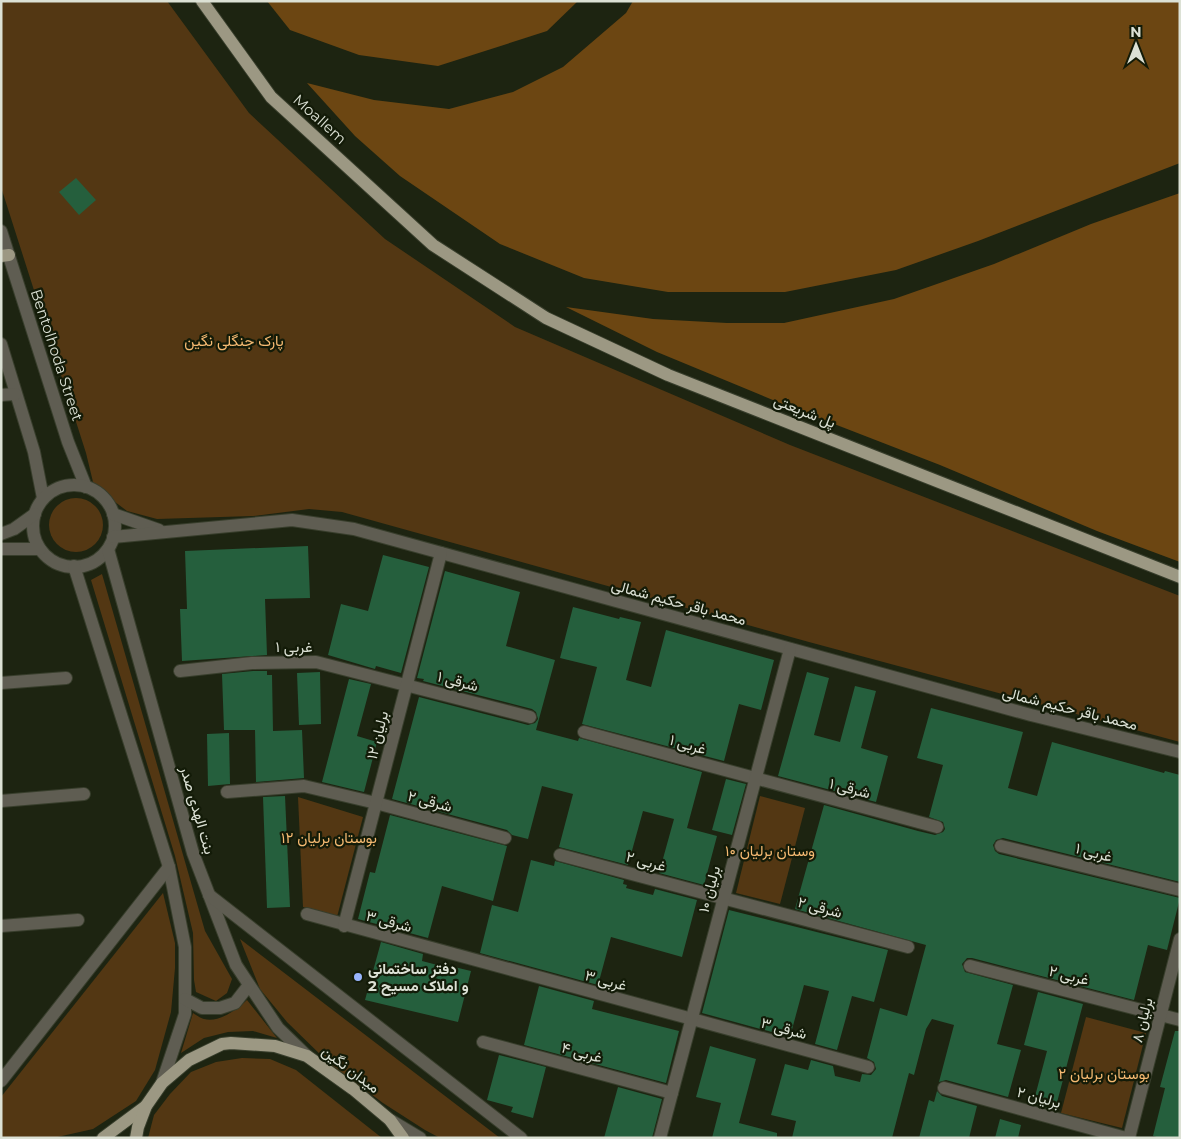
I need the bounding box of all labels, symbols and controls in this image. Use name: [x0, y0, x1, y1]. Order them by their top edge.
north arrow: [1111, 20, 1161, 70]
text: N: [1130, 23, 1142, 41]
street label: Moallem: [289, 90, 351, 148]
street label: Bentolhoda Street: [27, 287, 87, 423]
park label: پارک جنگلی نگین: [184, 331, 284, 351]
street label: پل شریعتی: [771, 390, 839, 433]
street label: محمد باقر حکیم شمالی: [609, 575, 748, 630]
street label: ۱ غربی: [275, 637, 313, 657]
street label: ۱ شرقی: [435, 666, 481, 697]
street label: محمد باقر حکیم شمالی: [1000, 682, 1140, 735]
street label: برلیان ۱۲: [362, 709, 392, 761]
street label: ۱ غربی: [667, 730, 709, 759]
street label: بنت الهدی صدر: [175, 763, 220, 857]
street label: ۱ شرقی: [827, 773, 873, 804]
street label: ۲ شرقی: [406, 786, 454, 817]
park label: بوستان برلیان ۱۲: [281, 828, 377, 847]
street label: ۱ غربی: [1073, 838, 1114, 867]
park label: وستان برلیان ۱۰: [725, 841, 815, 860]
street label: ۲ غربی: [624, 847, 668, 876]
street label: برلیان ۱۰: [694, 864, 724, 914]
street label: ۲ شرقی: [796, 892, 844, 923]
street label: ۳ شرقی: [364, 906, 414, 937]
place label: دفتر ساختمانی و املاک مسیح 2: [368, 959, 469, 996]
street label: ۲ غربی: [1047, 961, 1091, 990]
street label: ۳ غربی: [583, 965, 629, 996]
marker: دفتر ساختمانی و املاک مسیح 2: [352, 971, 364, 983]
street label: برلیان ۸: [1127, 995, 1157, 1045]
street label: ۳ شرقی: [759, 1013, 809, 1044]
street label: ۴ غربی: [559, 1037, 605, 1068]
street label: میدان نگین: [318, 1041, 384, 1098]
park label: بوستان برلیان ۲: [1058, 1064, 1150, 1083]
street label: برلیان ۲: [1015, 1082, 1063, 1112]

